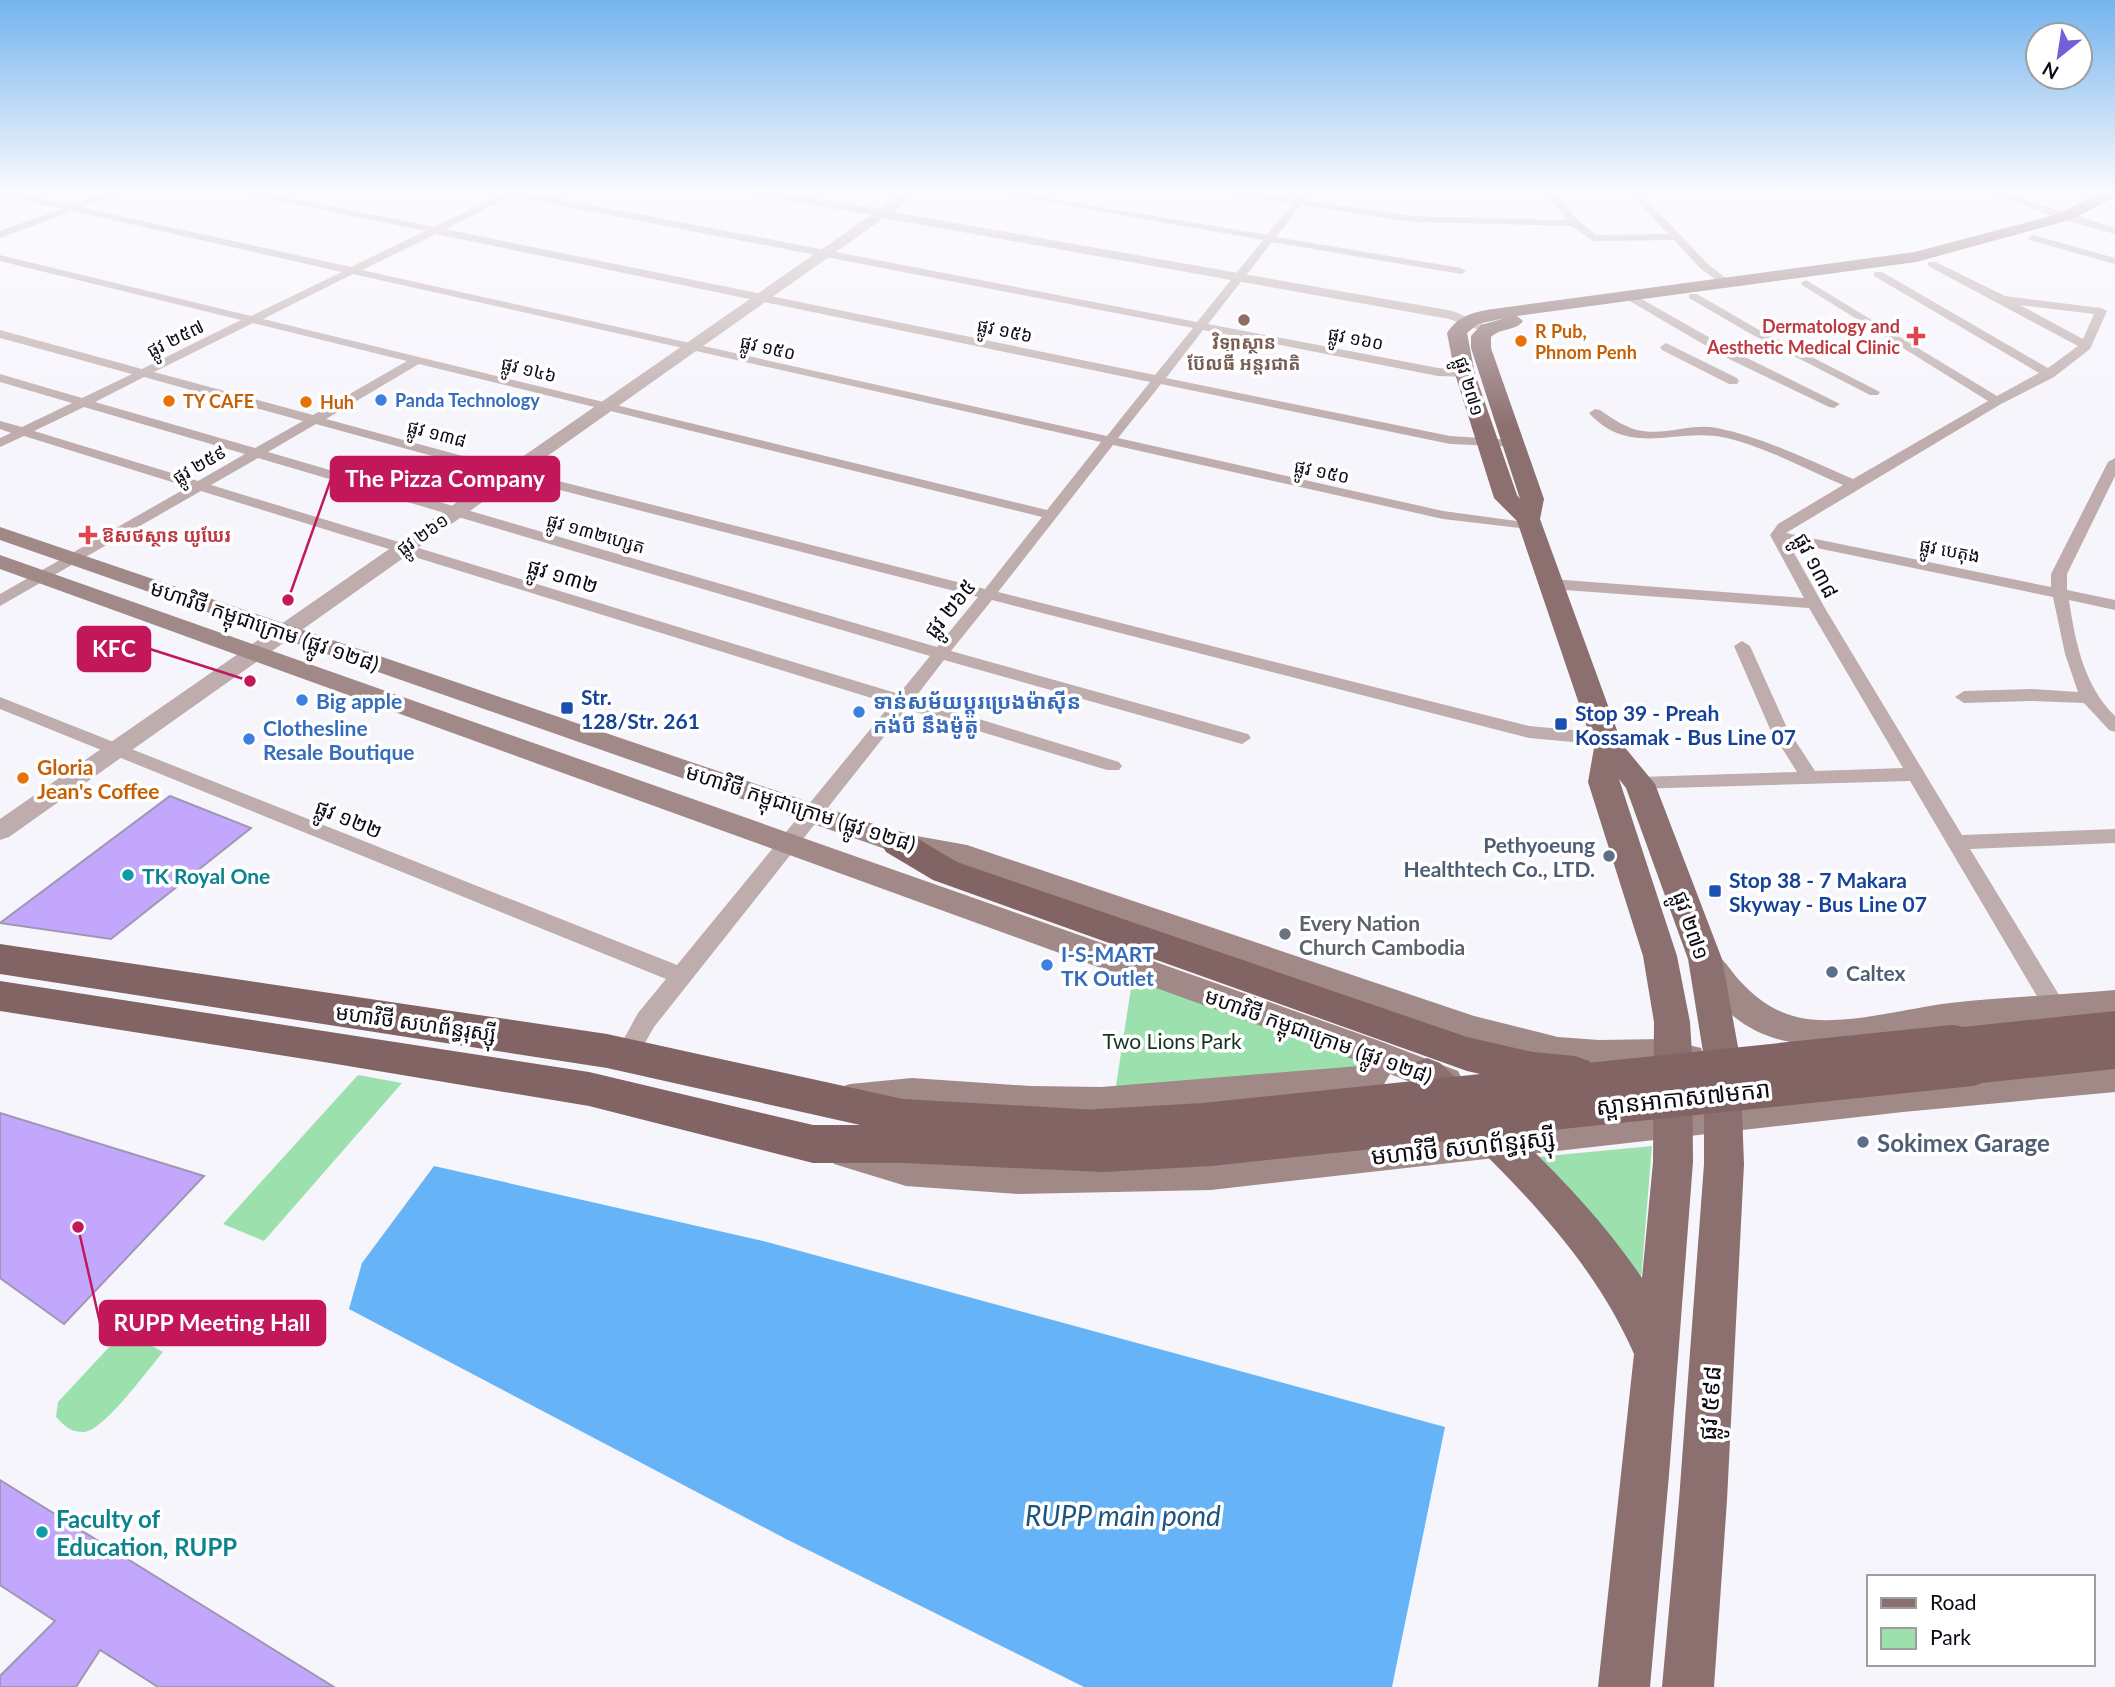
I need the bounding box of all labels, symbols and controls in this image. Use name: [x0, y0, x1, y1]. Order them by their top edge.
north arrow: [2024, 21, 2094, 91]
text: N: [2038, 58, 2062, 85]
marker: វិទ្យាស្ថាន ប៊ែលធី អន្ដរជាតិ: [1236, 312, 1252, 328]
street label: ផ្លូវ ១៥៦: [974, 313, 1035, 353]
street label: ផ្លូវ ២៥៧: [143, 315, 210, 367]
place label: Dermatology and Aesthetic Medical Clinic: [1706, 315, 1900, 358]
place label: R Pub, Phnom Penh: [1535, 320, 1637, 363]
street label: ផ្លូវ ១៦០: [1325, 322, 1386, 360]
marker: Dermatology and Aesthetic Medical Clinic: [1906, 326, 1926, 346]
street label: ផ្លូវ ១៥០: [737, 330, 798, 370]
place label: វិទ្យាស្ថាន ប៊ែលធី អន្ដរជាតិ: [1187, 331, 1301, 375]
marker: R Pub, Phnom Penh: [1513, 333, 1529, 349]
street label: ផ្លូវ ១៤៦: [498, 352, 559, 393]
street label: ផ្លូវ ២៧១: [1445, 354, 1489, 420]
place label: Panda Technology: [395, 389, 540, 411]
place label: TY CAFE: [183, 390, 254, 412]
place label: Huh: [320, 391, 354, 413]
marker: Panda Technology: [373, 392, 389, 408]
marker: TY CAFE: [161, 393, 177, 409]
marker: Huh: [298, 394, 314, 410]
street label: ផ្លូវ ១៣៨: [403, 415, 469, 458]
street label: ផ្លូវ ២៥៩: [168, 440, 233, 494]
street label: ផ្លូវ ១៥០: [1291, 454, 1352, 494]
callout: The Pizza Company: [331, 457, 559, 501]
text: The Pizza Company: [345, 464, 546, 492]
street label: ផ្លូវ ២៦១: [392, 508, 456, 565]
street label: ផ្លូវ ១៣២ហ្សេត: [543, 508, 648, 564]
place label: ឱសថស្ថាន យូឃែរ: [102, 524, 231, 547]
marker: ឱសថស្ថាន យូឃែរ: [80, 527, 96, 543]
street label: ផ្លូវ ១៣៨: [1782, 528, 1845, 606]
street label: ផ្លូវ បេតុង: [1917, 533, 1982, 573]
street label: ផ្លូវ ១៣២: [522, 552, 601, 605]
street label: មហាវិថី កម្ពុជាក្រោម (ផ្លូវ ១២៨): [145, 574, 383, 684]
street label: ផ្លូវ ២៦៥: [918, 574, 987, 647]
callout: KFC: [78, 627, 150, 671]
text: KFC: [92, 634, 136, 662]
place label: Str. 128/Str. 261: [581, 684, 700, 733]
place label: Big apple: [316, 688, 402, 713]
place label: ទាន់សម័យប្តូរប្រេងម៉ាសុីន កង់បី នឹងម៉ូតូ: [873, 688, 1081, 738]
marker: Big apple: [294, 692, 310, 708]
marker: Str. 128/Str. 261: [559, 700, 575, 716]
place label: Stop 39 - Preah Kossamak - Bus Line 07: [1575, 700, 1796, 749]
marker: ទាន់សម័យប្តូរប្រេងម៉ាសុីន កង់បី នឹងម៉ូតូ: [851, 704, 867, 720]
place label: Clothesline Resale Boutique: [263, 715, 415, 764]
marker: Stop 39 - Preah Kossamak - Bus Line 07: [1553, 716, 1569, 732]
marker: Clothesline Resale Boutique: [241, 731, 257, 747]
place label: Gloria Jean's Coffee: [37, 754, 160, 803]
street label: មហាវិថី កម្ពុជាក្រោម (ផ្លូវ ១២៨): [681, 758, 919, 864]
marker: Gloria Jean's Coffee: [15, 770, 31, 786]
street label: ផ្លូវ ១២២: [309, 793, 386, 850]
place label: Pethyoeung Healthtech Co., LTD.: [1404, 832, 1595, 881]
marker: Pethyoeung Healthtech Co., LTD.: [1601, 848, 1617, 864]
place label: TK Royal One: [142, 863, 270, 888]
marker: TK Royal One: [120, 867, 136, 883]
place label: Stop 38 - 7 Makara Skyway - Bus Line 07: [1729, 867, 1927, 916]
marker: Stop 38 - 7 Makara Skyway - Bus Line 07: [1707, 883, 1723, 899]
street label: ផ្លូវ ២៧១: [1661, 887, 1715, 965]
place label: Every Nation Church Cambodia: [1299, 910, 1465, 959]
marker: Every Nation Church Cambodia: [1277, 926, 1293, 942]
place label: I-S-MART TK Outlet: [1061, 941, 1155, 990]
marker: I-S-MART TK Outlet: [1039, 957, 1055, 973]
place label: Caltex: [1846, 960, 1906, 985]
marker: Caltex: [1824, 964, 1840, 980]
street label: មហាវិថី កម្ពុជាក្រោម (ផ្លូវ ១២៨): [1199, 982, 1436, 1095]
street label: មហាវិថី សហព័ន្ធរុស្ស៊ី: [333, 998, 498, 1053]
park label: Two Lions Park: [1102, 1028, 1242, 1053]
street label: ស្ពានអាកាស៧មករា: [1594, 1073, 1772, 1122]
street label: មហាវិថី សហព័ន្ធរុស្ស៊ី: [1369, 1122, 1557, 1177]
place label: Sokimex Garage: [1877, 1128, 2050, 1157]
marker: Sokimex Garage: [1855, 1134, 1871, 1150]
callout: RUPP Meeting Hall: [100, 1301, 325, 1345]
text: RUPP Meeting Hall: [113, 1308, 311, 1336]
street label: ផ្លូវ ៥៩៨: [1692, 1365, 1735, 1442]
water label: RUPP main pond: [1025, 1498, 1221, 1532]
place label: Faculty of Education, RUPP: [56, 1504, 237, 1561]
marker: Faculty of Education, RUPP: [34, 1524, 50, 1540]
legend: [1867, 1575, 2094, 1666]
text: Road: [1930, 1589, 1977, 1614]
text: Park: [1930, 1624, 1971, 1649]

